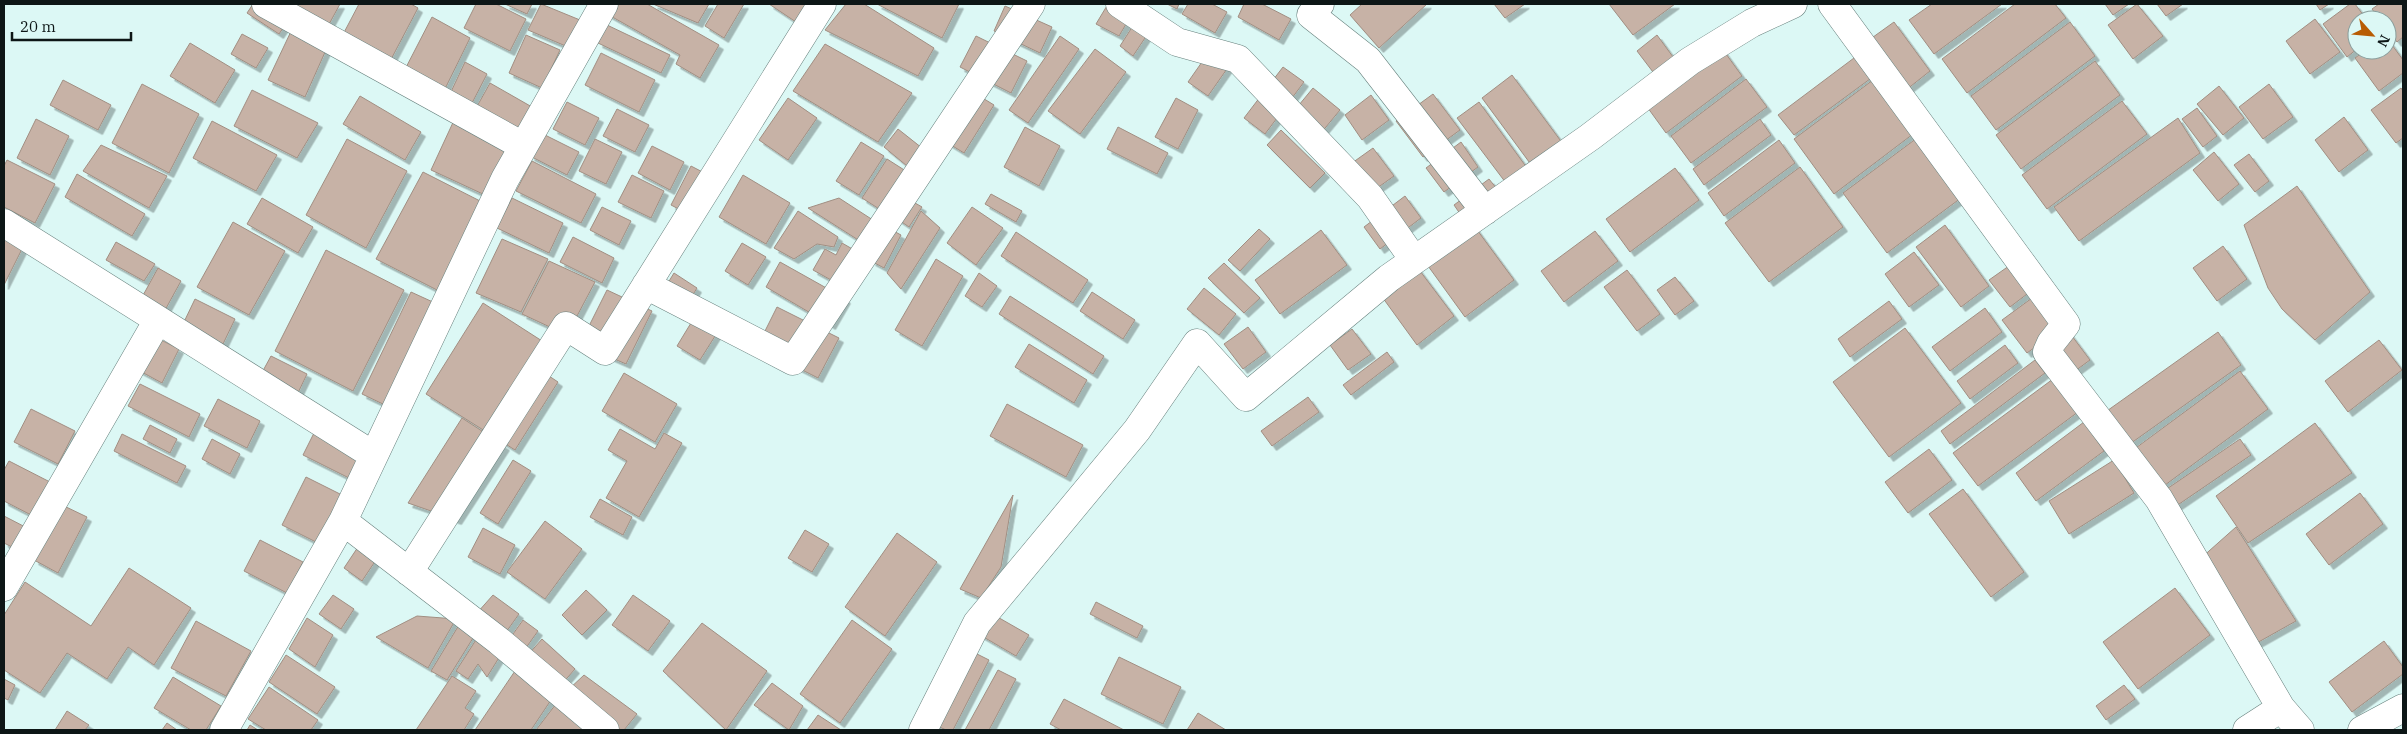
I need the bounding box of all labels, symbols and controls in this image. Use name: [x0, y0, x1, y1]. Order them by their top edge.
scale bar: [12, 10, 131, 42]
north arrow: [2347, 10, 2397, 60]
text: 20 m: [20, 17, 56, 36]
text: N: [2373, 32, 2394, 50]

